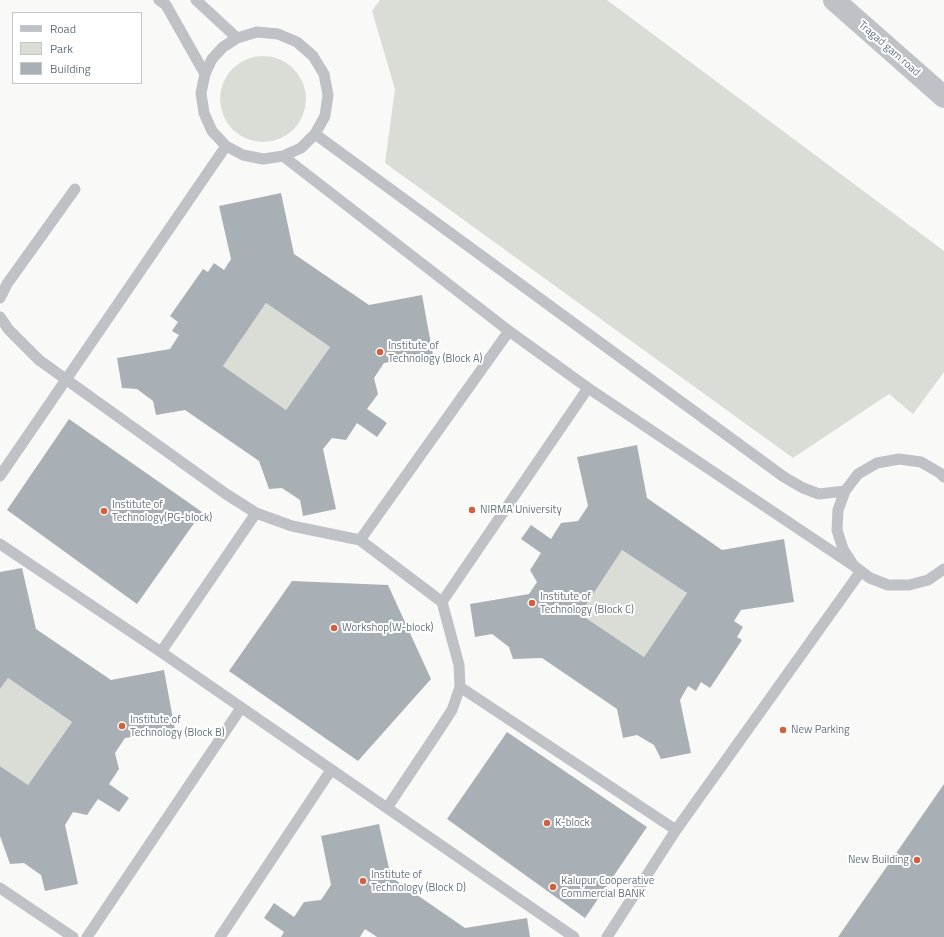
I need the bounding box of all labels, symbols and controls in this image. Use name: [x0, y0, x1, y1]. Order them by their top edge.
legend: [12, 12, 142, 84]
text: Road: [50, 19, 76, 38]
street label: Tragad gam road: [856, 19, 922, 79]
text: Park: [50, 39, 73, 58]
text: Building: [50, 59, 91, 78]
place label: Institute of Technology (Block A): [388, 339, 482, 365]
marker: Institute of Technology (Block A): [375, 347, 385, 357]
place label: Institute of Technology(PG-block): [112, 498, 212, 524]
place label: NIRMA University: [480, 503, 562, 517]
marker: NIRMA University: [467, 505, 477, 515]
marker: Institute of Technology(PG-block): [99, 506, 109, 516]
place label: Institute of Technology (Block C): [540, 590, 634, 616]
marker: Institute of Technology (Block C): [527, 598, 537, 608]
place label: Workshop(W-block): [342, 621, 433, 635]
marker: Workshop(W-block): [329, 623, 339, 633]
place label: Institute of Technology (Block B): [130, 713, 225, 739]
marker: Institute of Technology (Block B): [117, 721, 127, 731]
place label: New Parking: [791, 723, 850, 737]
marker: New Parking: [778, 725, 788, 735]
place label: K-block: [555, 816, 590, 830]
marker: K-block: [542, 818, 552, 828]
place label: New Building: [848, 853, 909, 867]
marker: New Building: [912, 855, 922, 865]
place label: Institute of Technology (Block D): [371, 868, 466, 894]
place label: Kalupur Cooperative Commercial BANK: [561, 874, 654, 900]
marker: Institute of Technology (Block D): [358, 876, 368, 886]
marker: Kalupur Cooperative Commercial BANK: [548, 882, 558, 892]

